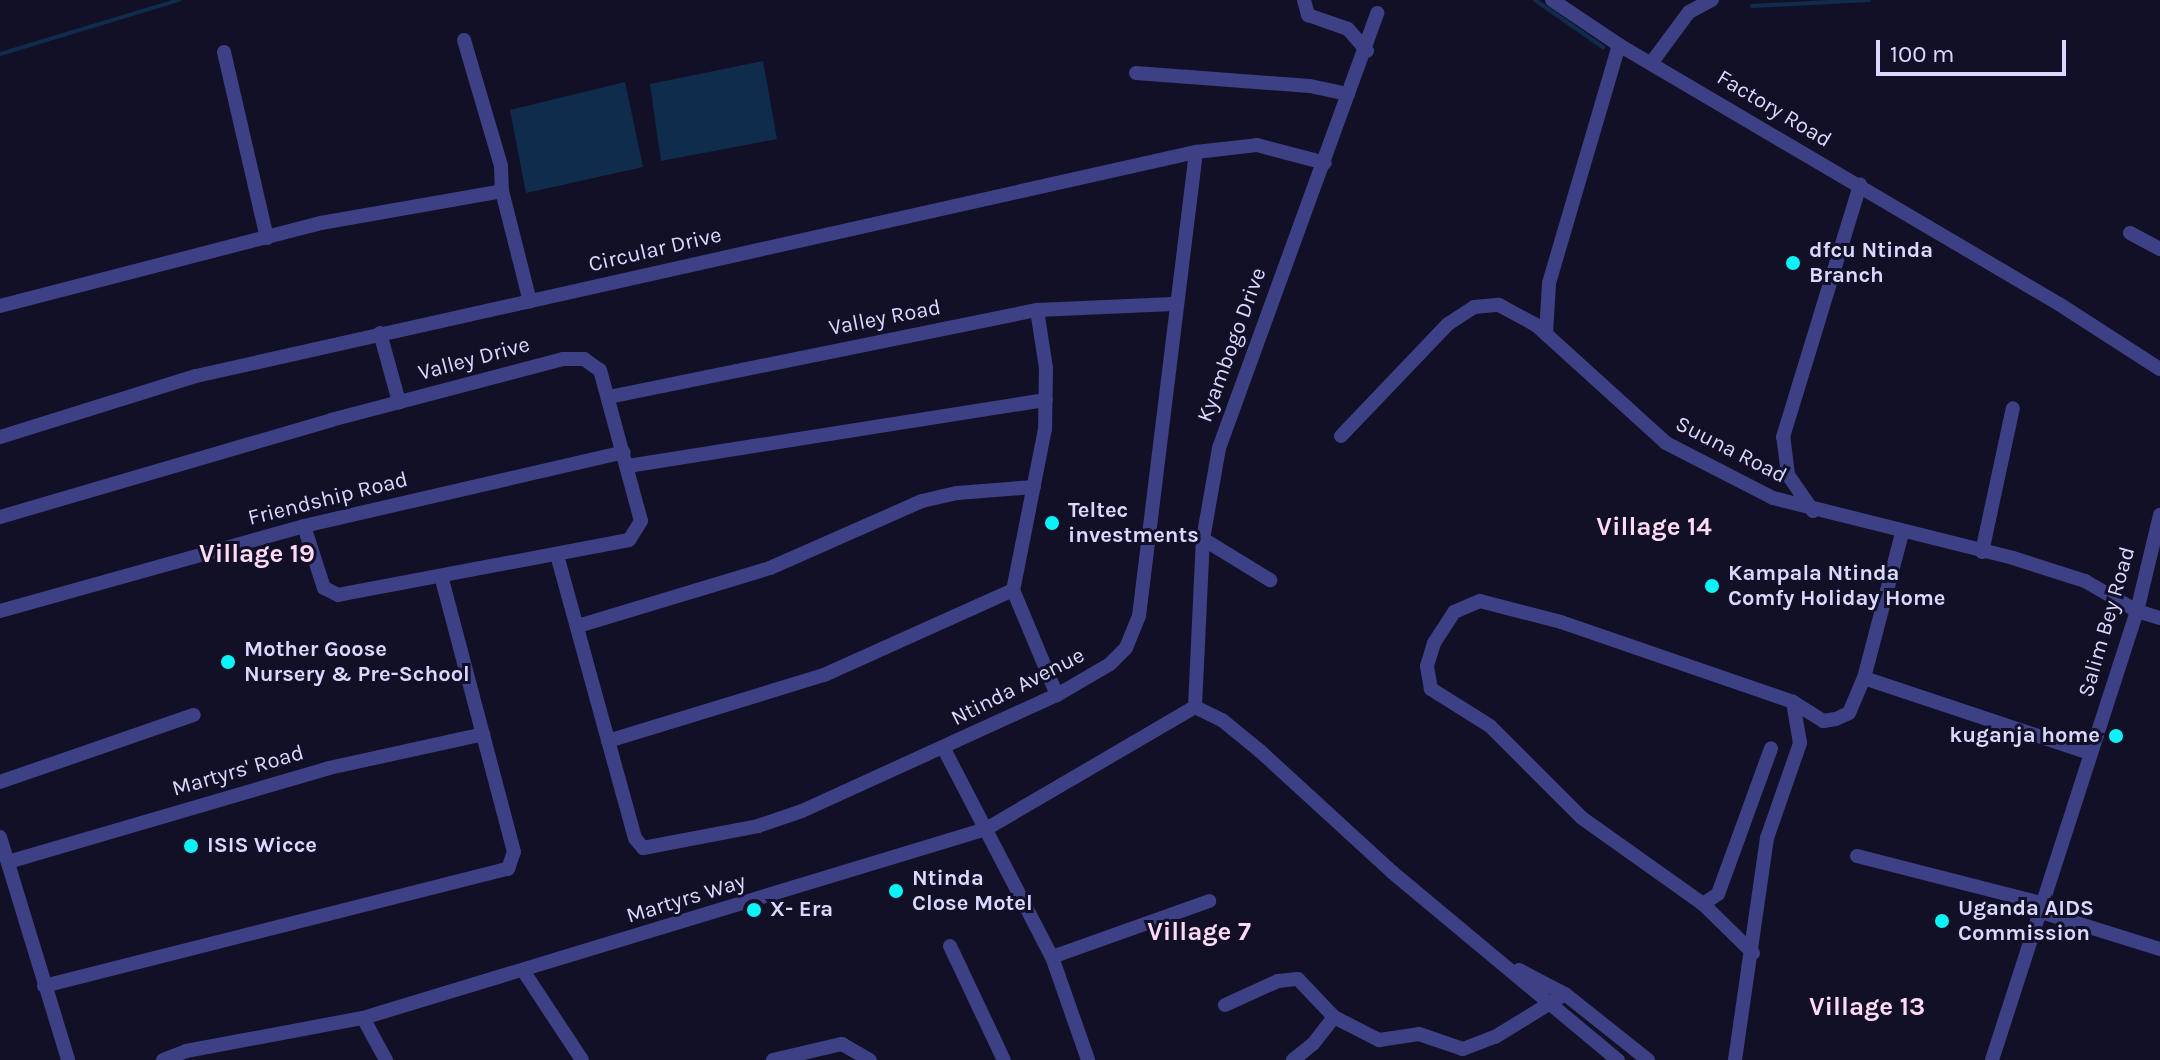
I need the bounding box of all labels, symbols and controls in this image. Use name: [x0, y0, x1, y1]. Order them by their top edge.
scale bar: [1880, 24, 2070, 74]
text: 100 m: [1890, 40, 1955, 68]
street label: Factory Road: [1712, 65, 1836, 153]
street label: Circular Drive: [586, 222, 724, 278]
place label: dfcu Ntinda Branch: [1809, 237, 1933, 288]
marker: dfcu Ntinda Branch: [1784, 254, 1802, 272]
street label: Kyambogo Drive: [1192, 264, 1272, 426]
street label: Valley Road: [827, 294, 943, 342]
street label: Valley Drive: [415, 331, 533, 387]
street label: Suuna Road: [1671, 411, 1791, 489]
street label: Friendship Road: [245, 466, 411, 532]
place label: Teltec investments: [1068, 497, 1199, 548]
district label: Village 14: [1596, 511, 1712, 543]
marker: Teltec investments: [1043, 514, 1061, 532]
district label: Village 19: [199, 538, 315, 570]
street label: Salim Bey Road: [2073, 544, 2141, 700]
place label: Kampala Ntinda Comfy Holiday Home: [1728, 560, 1945, 612]
marker: Kampala Ntinda Comfy Holiday Home: [1703, 577, 1721, 595]
place label: Mother Goose Nursery & Pre-School: [244, 636, 470, 688]
street label: Ntinda Avenue: [947, 642, 1089, 732]
marker: Mother Goose Nursery & Pre-School: [219, 653, 237, 671]
place label: kuganja home: [1949, 723, 2100, 749]
marker: kuganja home: [2107, 727, 2125, 745]
street label: Martyrs' Road: [169, 740, 307, 802]
place label: ISIS Wicce: [207, 833, 317, 859]
marker: ISIS Wicce: [182, 837, 200, 855]
place label: Ntinda Close Motel: [912, 865, 1033, 916]
street label: Martyrs Way: [623, 868, 749, 930]
marker: Ntinda Close Motel: [887, 882, 905, 900]
place label: Uganda AIDS Commission: [1958, 895, 2094, 946]
place label: X- Era: [770, 897, 833, 923]
marker: X- Era: [745, 901, 763, 919]
marker: Uganda AIDS Commission: [1933, 912, 1951, 930]
district label: Village 7: [1147, 916, 1251, 948]
district label: Village 13: [1809, 991, 1925, 1023]

